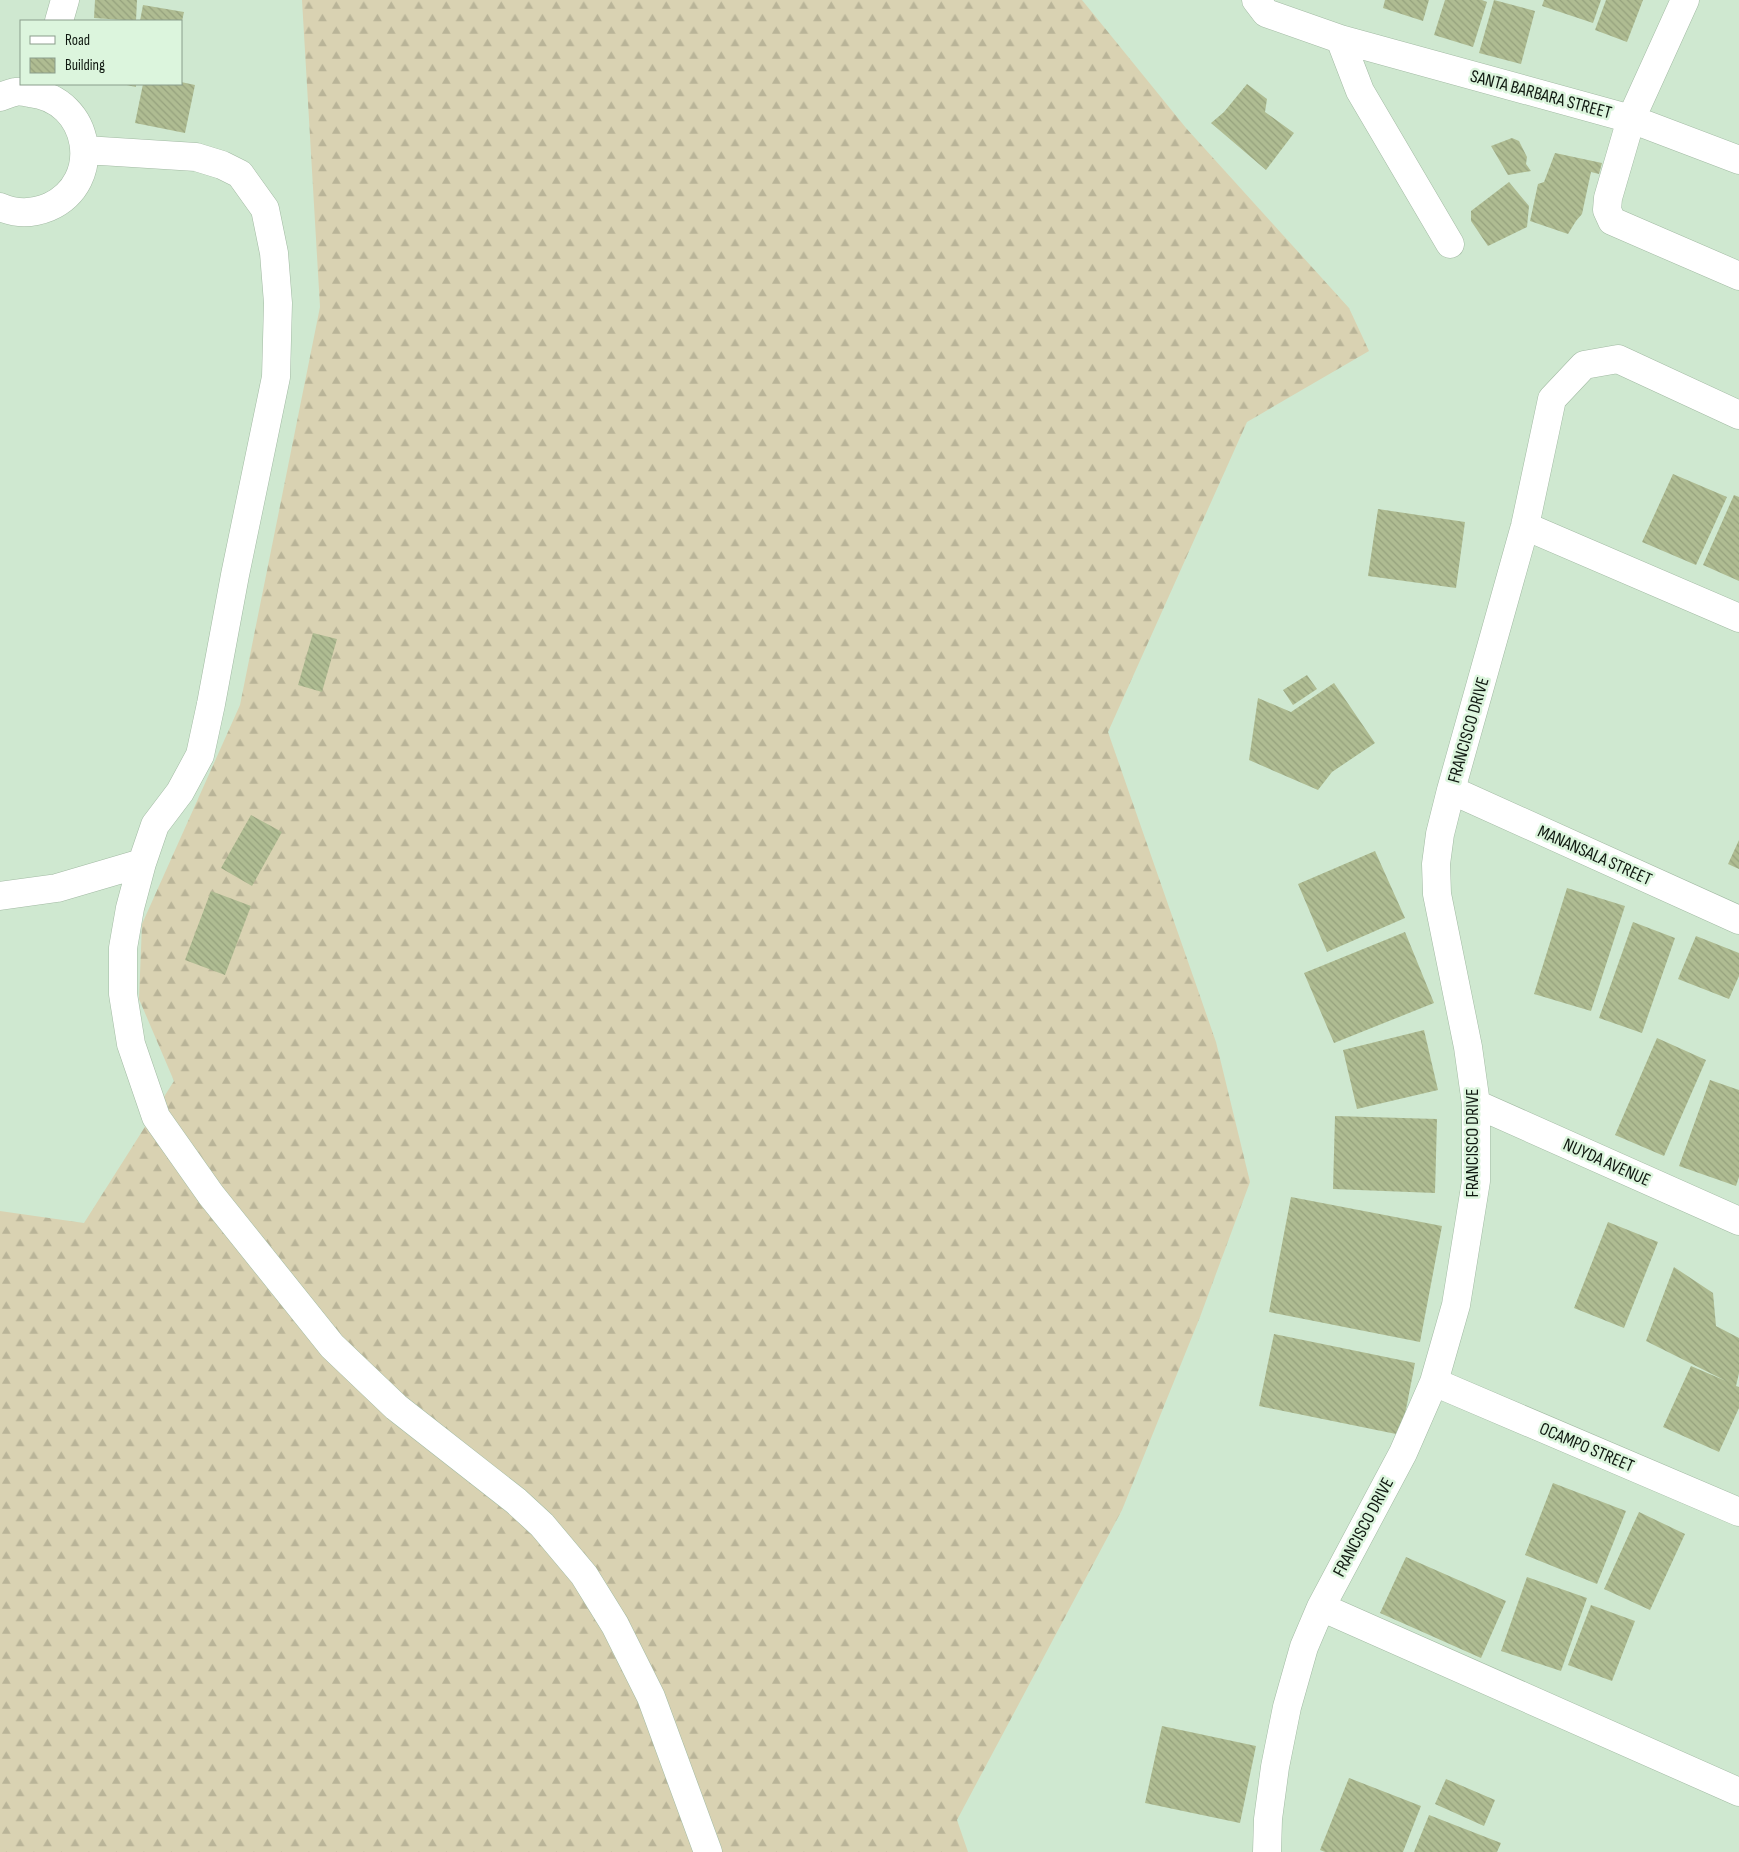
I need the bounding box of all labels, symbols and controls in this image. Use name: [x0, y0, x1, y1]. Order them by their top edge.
legend: [20, 20, 182, 85]
text: Road: [65, 31, 90, 50]
text: Building: [65, 56, 105, 75]
street label: SANTA BARBARA STREET: [1468, 66, 1614, 123]
street label: FRANCISCO DRIVE: [1443, 675, 1494, 785]
street label: MANANSALA STREET: [1535, 821, 1655, 890]
street label: FRANCISCO DRIVE: [1462, 1089, 1483, 1197]
street label: NUYDA AVENUE: [1560, 1134, 1654, 1191]
street label: OCAMPO STREET: [1536, 1418, 1637, 1477]
street label: FRANCISCO DRIVE: [1329, 1474, 1398, 1580]

